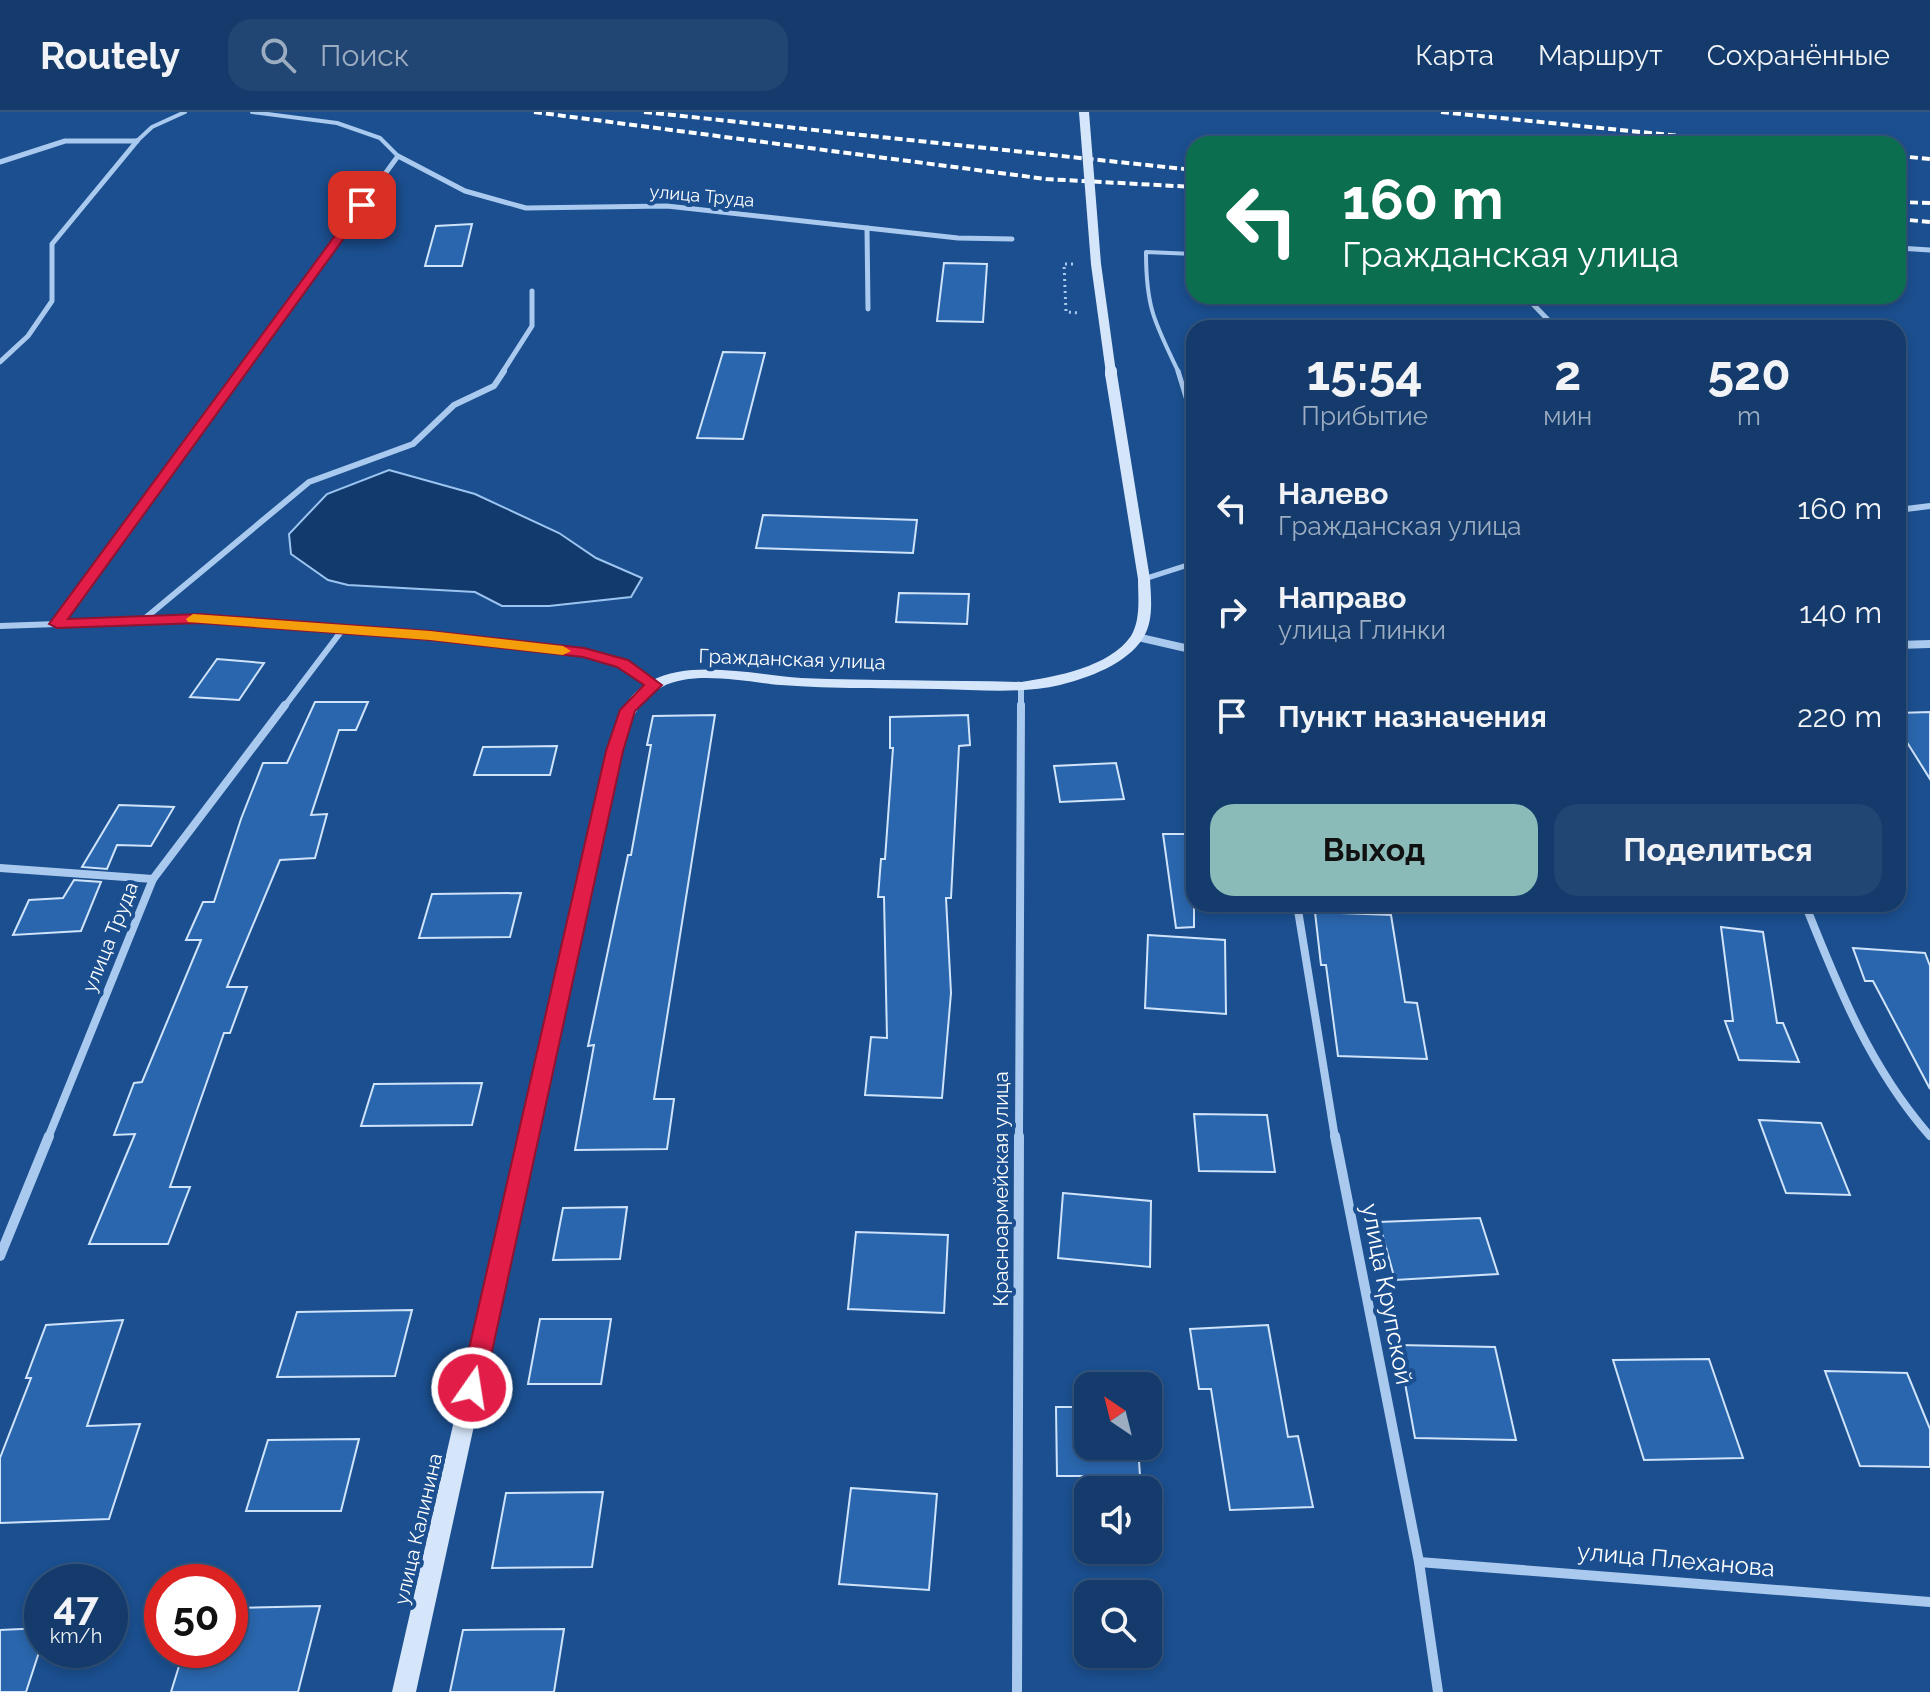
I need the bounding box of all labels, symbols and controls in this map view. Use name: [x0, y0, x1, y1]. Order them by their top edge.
search box: [228, 19, 788, 91]
text: Routely: [40, 33, 180, 78]
icon: search: [256, 33, 300, 77]
text: Поиск: [320, 38, 409, 73]
text: Карта: [1415, 39, 1494, 72]
text: Маршрут: [1538, 39, 1663, 72]
text: Сохранённые: [1707, 39, 1890, 72]
text: 160 m: [1342, 166, 1504, 232]
icon: left: [1210, 168, 1314, 272]
pin: [328, 171, 396, 239]
street label: улица Труда: [649, 180, 755, 211]
icon: arrive: [340, 183, 384, 227]
text: Гражданская улица: [1342, 233, 1679, 275]
text: 15:54: [1307, 345, 1423, 401]
text: 2: [1554, 345, 1581, 401]
text: 520: [1707, 345, 1791, 401]
text: Прибытие: [1301, 401, 1428, 431]
text: мин: [1543, 401, 1592, 431]
text: m: [1737, 401, 1761, 431]
text: Налево: [1278, 476, 1388, 511]
icon: left: [1210, 486, 1254, 530]
text: 160 m: [1797, 491, 1882, 526]
text: Гражданская улица: [1278, 511, 1521, 541]
text: Направо: [1278, 580, 1407, 615]
icon: right: [1210, 590, 1254, 634]
text: 140 m: [1799, 595, 1882, 630]
text: улица Глинки: [1278, 615, 1446, 645]
street label: Гражданская улица: [698, 644, 886, 674]
icon: arrive: [1210, 694, 1254, 738]
text: Пункт назначения: [1278, 699, 1547, 734]
text: 220 m: [1797, 699, 1882, 734]
button: Выход: [1210, 804, 1538, 896]
button: Поделиться: [1554, 804, 1882, 896]
street label: улица Труда: [77, 878, 143, 996]
street label: Красноармейская улица: [989, 1071, 1013, 1307]
street label: улица Крупской: [1356, 1201, 1419, 1387]
position arrow: [430, 1346, 514, 1430]
north arrow: [1074, 1372, 1162, 1460]
map controls: [1074, 1372, 1162, 1668]
street label: улица Калинина: [389, 1451, 447, 1607]
button: sound: [1074, 1476, 1162, 1564]
street label: улица Плеханова: [1576, 1536, 1776, 1583]
speed limit sign: 50: [144, 1564, 248, 1668]
button: search: [1074, 1580, 1162, 1668]
text: 47: [53, 1582, 99, 1629]
text: km/h: [50, 1624, 102, 1648]

